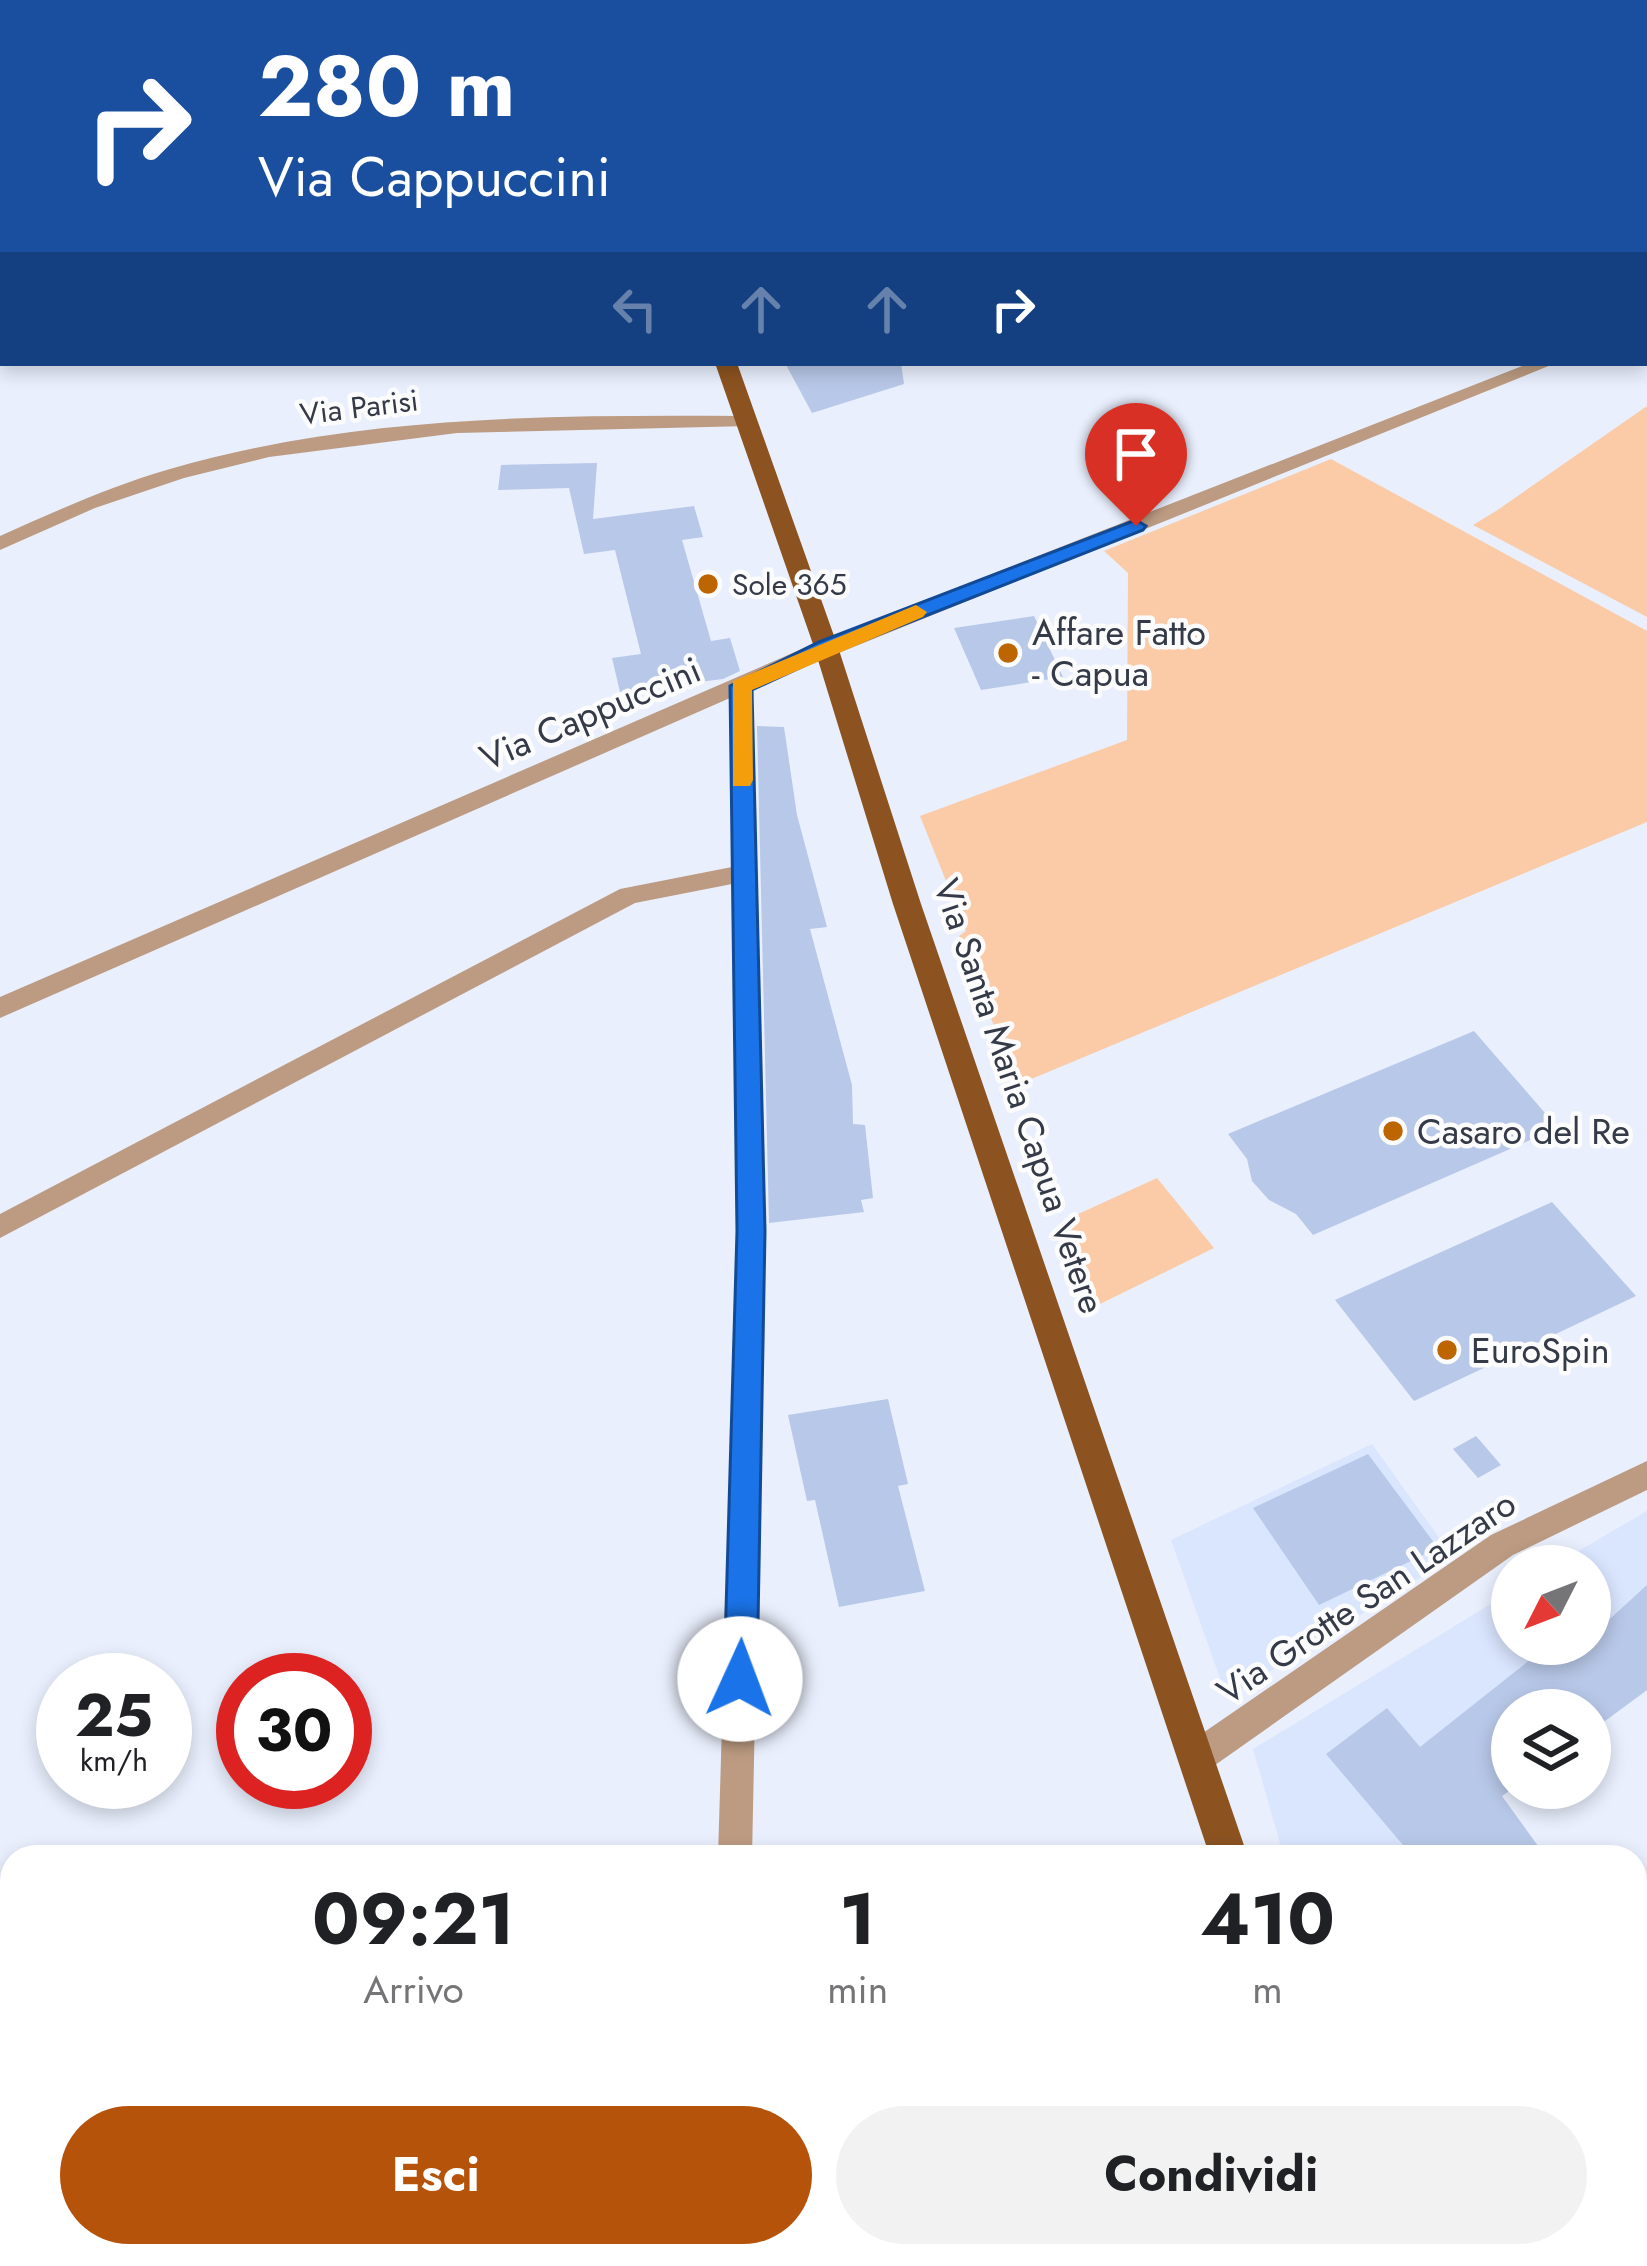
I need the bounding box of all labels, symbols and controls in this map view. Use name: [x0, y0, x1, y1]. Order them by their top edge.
text: 280 m: [258, 26, 515, 148]
icon: right: [60, 48, 216, 204]
text: Via Cappuccini: [258, 138, 611, 216]
icon: left: [602, 276, 668, 342]
icon: ahead: [728, 276, 794, 342]
icon: ahead: [854, 276, 920, 342]
icon: right: [980, 276, 1046, 342]
street label: Via Parisi: [297, 378, 421, 436]
pin: [1085, 403, 1187, 526]
icon: arrive: [1103, 421, 1169, 487]
place label: Sole 365: [732, 563, 847, 606]
marker: Sole 365: [695, 571, 721, 597]
place label: Affare Fatto - Capua: [1032, 606, 1206, 699]
marker: Affare Fatto - Capua: [995, 640, 1021, 666]
street label: Via Cappuccini: [472, 643, 708, 783]
street label: Via Santa Maria Capua Vetere: [921, 872, 1119, 1320]
place label: Casaro del Re: [1417, 1105, 1630, 1157]
marker: Casaro del Re: [1380, 1118, 1406, 1144]
place label: EuroSpin: [1471, 1324, 1610, 1376]
marker: EuroSpin: [1434, 1337, 1460, 1363]
street label: Via Grotte San Lazzaro: [1206, 1477, 1526, 1717]
north arrow: [1491, 1545, 1611, 1665]
map controls: [1491, 1545, 1611, 1809]
position arrow: [677, 1616, 803, 1742]
speed limit sign: 30: [216, 1653, 372, 1809]
text: 25: [75, 1672, 153, 1759]
button: layers: [1491, 1689, 1611, 1809]
text: km/h: [80, 1739, 148, 1782]
text: 09:21: [312, 1867, 515, 1971]
text: 1: [839, 1867, 876, 1971]
text: 410: [1200, 1867, 1335, 1971]
text: Arrivo: [363, 1961, 464, 2018]
text: min: [827, 1961, 888, 2018]
text: m: [1252, 1961, 1283, 2018]
button: Esci: [60, 2106, 812, 2244]
button: Condividi: [836, 2106, 1587, 2244]

